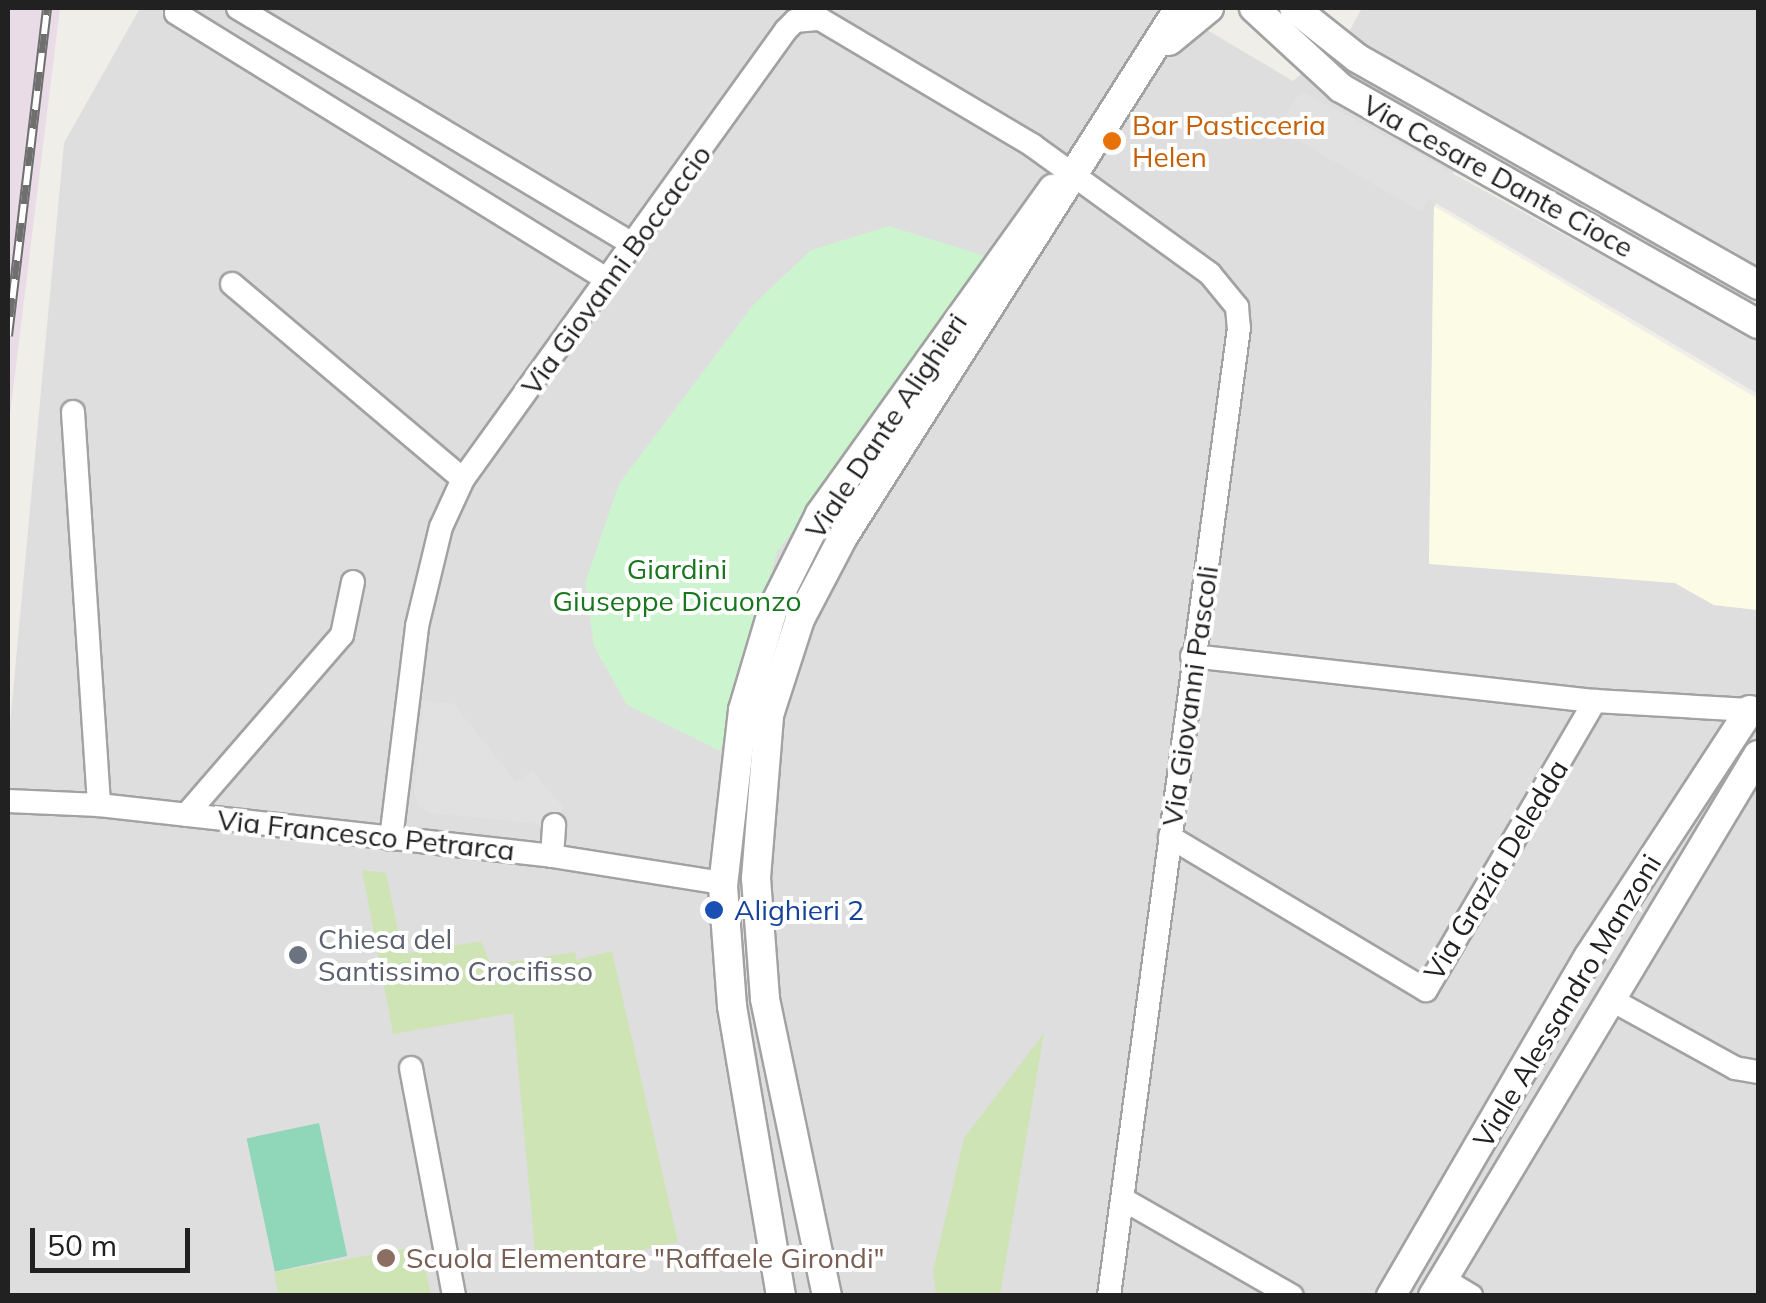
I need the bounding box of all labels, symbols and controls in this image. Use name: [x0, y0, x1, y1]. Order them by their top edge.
street label: Via Cesare Dante Cioce: [1357, 88, 1639, 264]
place label: Bar Pasticceria Helen: [1132, 108, 1326, 174]
marker: Bar Pasticceria Helen: [1101, 130, 1123, 152]
street label: Via Giovanni Boccaccio: [514, 139, 718, 401]
street label: Viale Dante Alighieri: [798, 307, 974, 545]
park label: Giardini Giuseppe Dicuonzo: [553, 552, 801, 618]
street label: Via Giovanni Pascoli: [1155, 564, 1225, 828]
street label: Via Grazia Deledda: [1417, 754, 1575, 986]
street label: Via Francesco Petrarca: [216, 803, 516, 867]
street label: Viale Alessandro Manzoni: [1466, 848, 1668, 1154]
place label: Alighieri 2: [734, 893, 864, 927]
marker: Alighieri 2: [703, 899, 725, 921]
place label: Chiesa del Santissimo Crocifisso: [318, 922, 593, 988]
marker: Chiesa del Santissimo Crocifisso: [287, 944, 309, 966]
scale bar: [35, 1208, 195, 1270]
text: 50 m: [47, 1226, 117, 1264]
place label: Scuola Elementare "Raffaele Girondi": [406, 1241, 885, 1275]
marker: Scuola Elementare "Raffaele Girondi": [375, 1247, 397, 1269]

